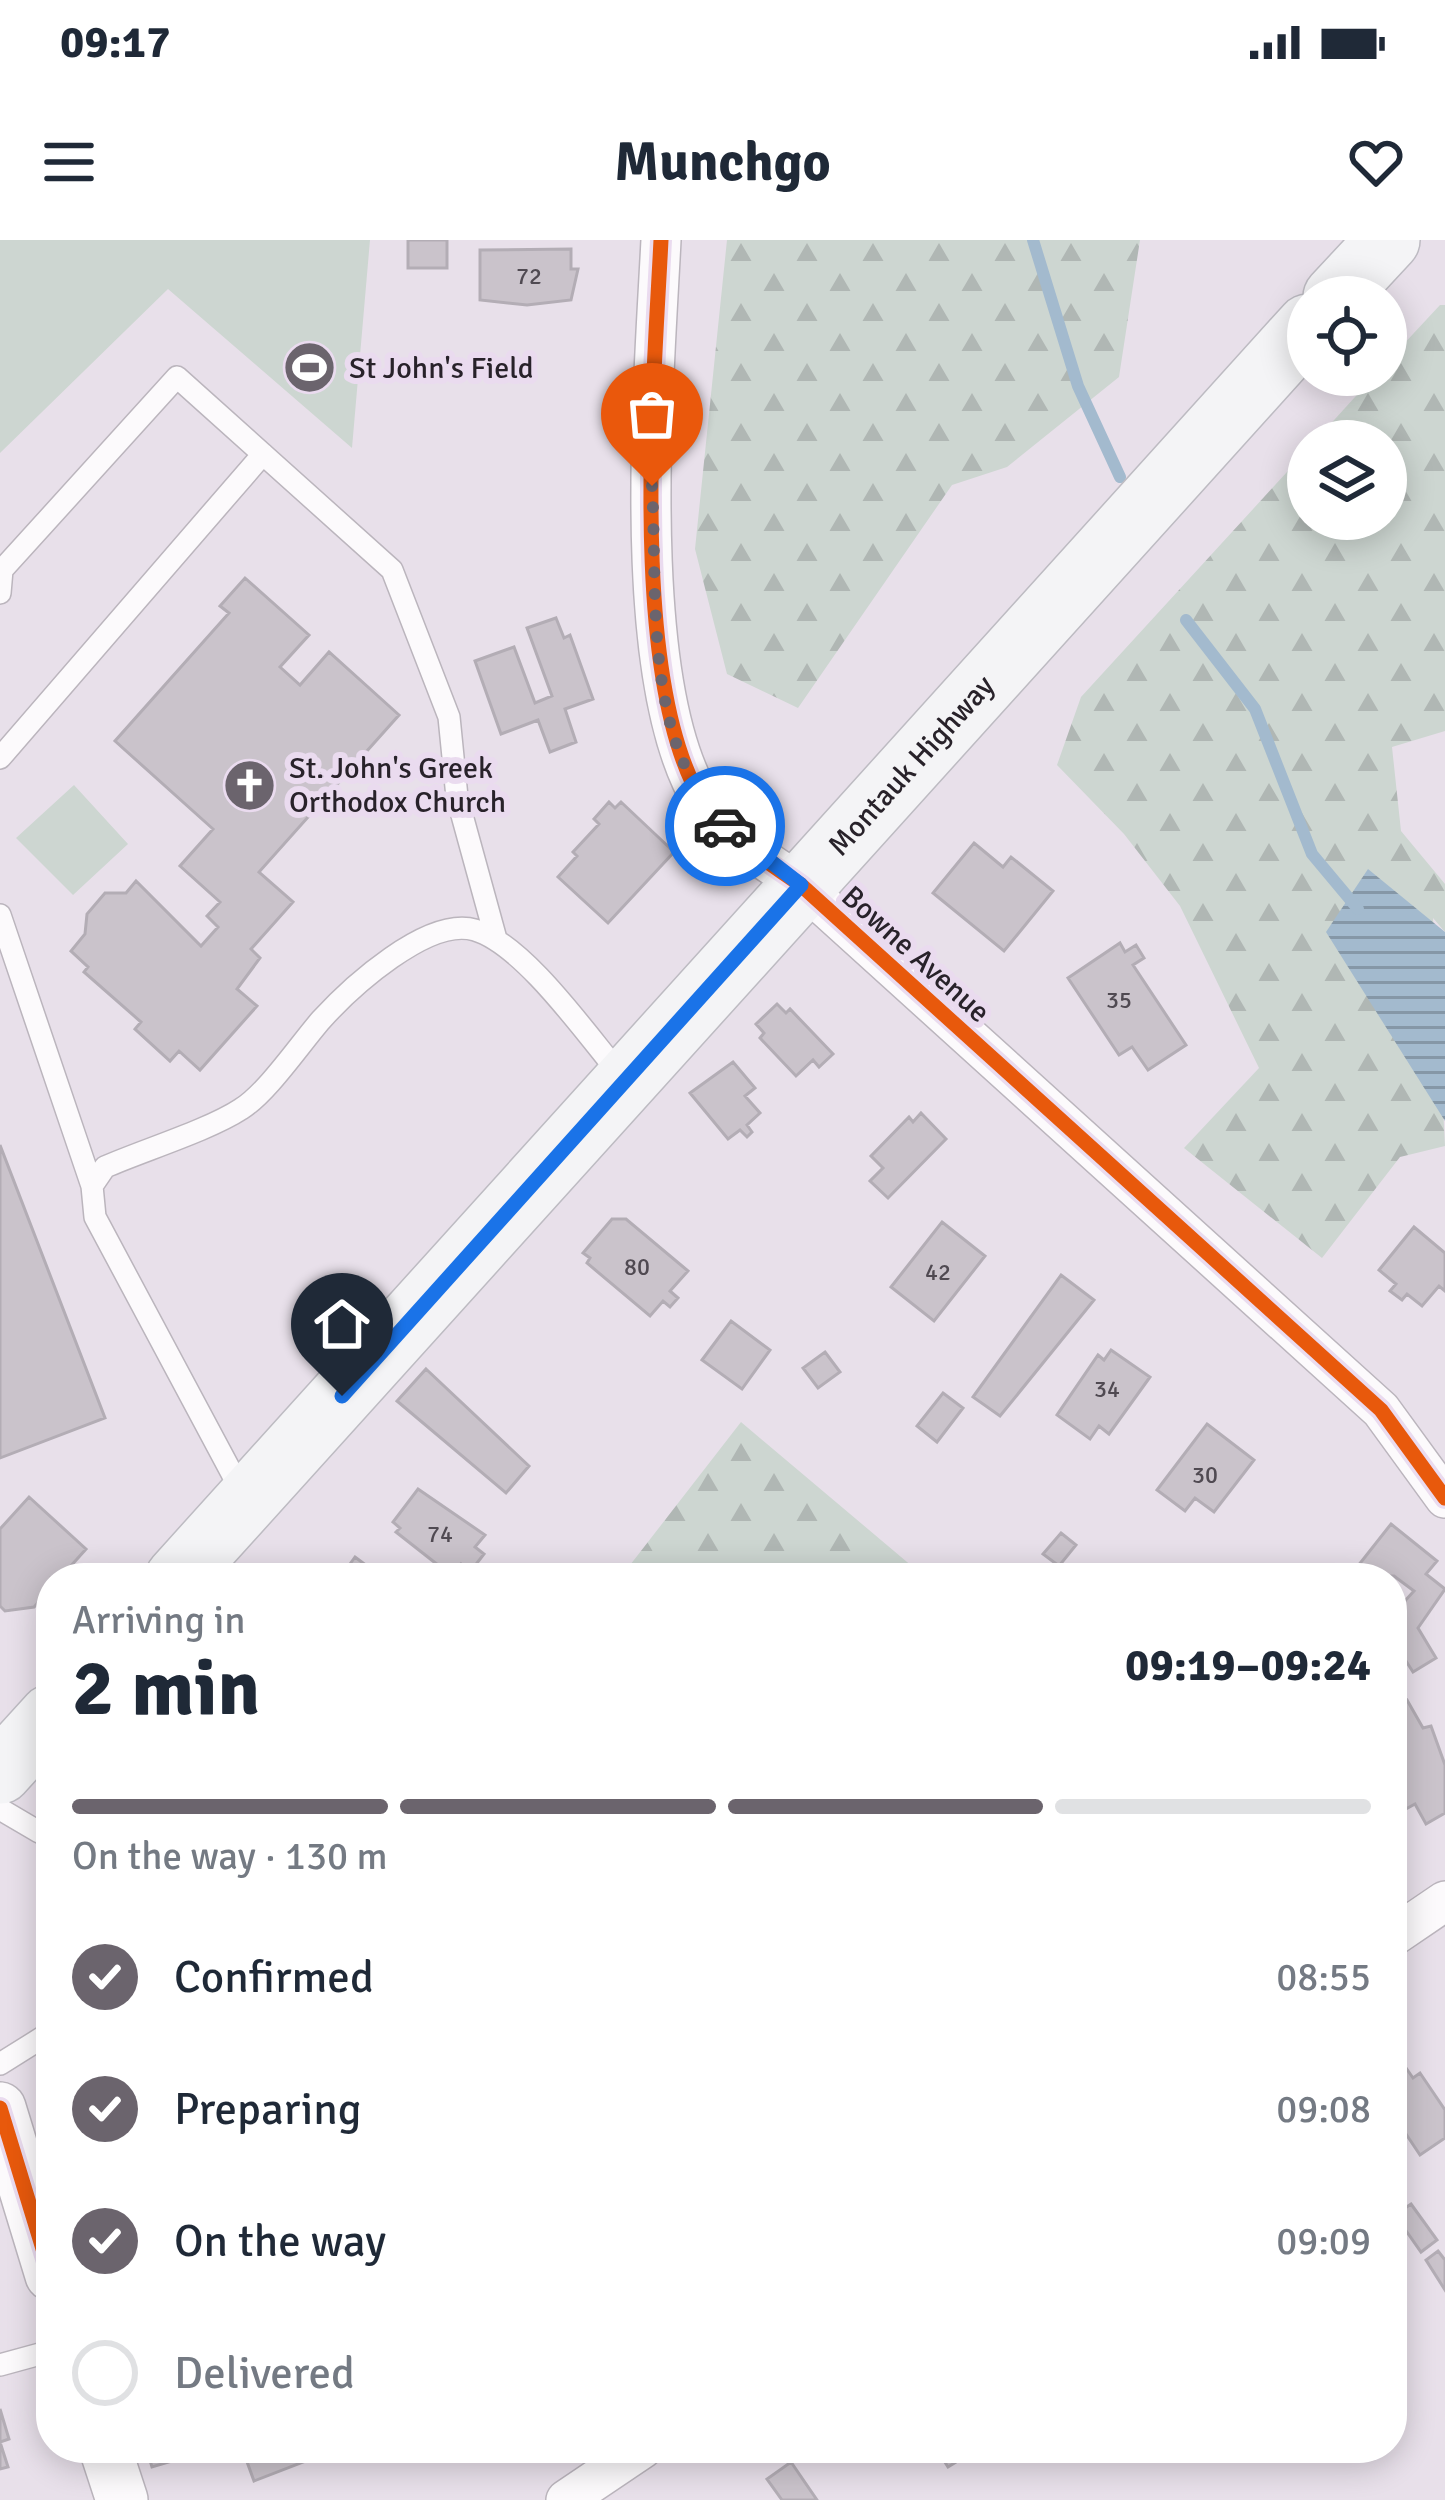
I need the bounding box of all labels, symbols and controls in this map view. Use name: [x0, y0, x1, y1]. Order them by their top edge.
text: 09:17: [60, 15, 170, 70]
icon: menu: [36, 129, 102, 195]
text: Munchgo: [614, 129, 831, 196]
icon: heart: [1343, 129, 1409, 195]
house number: 72: [516, 261, 542, 291]
map controls: [1287, 276, 1407, 540]
button: locate: [1287, 276, 1407, 396]
sports icon: St John's Field: [282, 340, 338, 396]
place label: St John's Field: [349, 350, 534, 387]
pin: [601, 363, 703, 486]
icon: bag: [619, 381, 685, 447]
button: layers: [1287, 420, 1407, 540]
street label: Montauk Highway: [820, 668, 1002, 864]
place label: St. John's Greek Orthodox Church: [289, 750, 506, 821]
church icon: St. John's Greek Orthodox Church: [222, 757, 278, 813]
courier: [665, 766, 785, 886]
icon: car: [692, 793, 758, 859]
street label: Bowne Avenue: [834, 878, 998, 1031]
house number: 35: [1106, 985, 1132, 1015]
house number: 80: [624, 1252, 650, 1282]
house number: 42: [925, 1257, 951, 1287]
pin: [291, 1273, 393, 1396]
icon: home: [309, 1291, 375, 1357]
house number: 34: [1094, 1374, 1120, 1404]
house number: 30: [1192, 1460, 1218, 1490]
house number: 74: [427, 1519, 453, 1549]
text: Arriving in: [72, 1596, 246, 1644]
text: 09:19–09:24: [1125, 1638, 1371, 1693]
text: 2 min: [72, 1641, 260, 1737]
text: On the way · 130 m: [72, 1832, 388, 1880]
icon: check: [72, 1944, 138, 2010]
text: Confirmed: [174, 1950, 374, 2005]
text: 08:55: [1276, 1953, 1371, 2001]
icon: check: [72, 2076, 138, 2142]
text: Preparing: [174, 2082, 362, 2137]
text: 09:08: [1276, 2085, 1371, 2133]
icon: check: [72, 2208, 138, 2274]
text: On the way: [174, 2214, 386, 2269]
text: 09:09: [1276, 2217, 1371, 2265]
text: Delivered: [174, 2346, 355, 2401]

